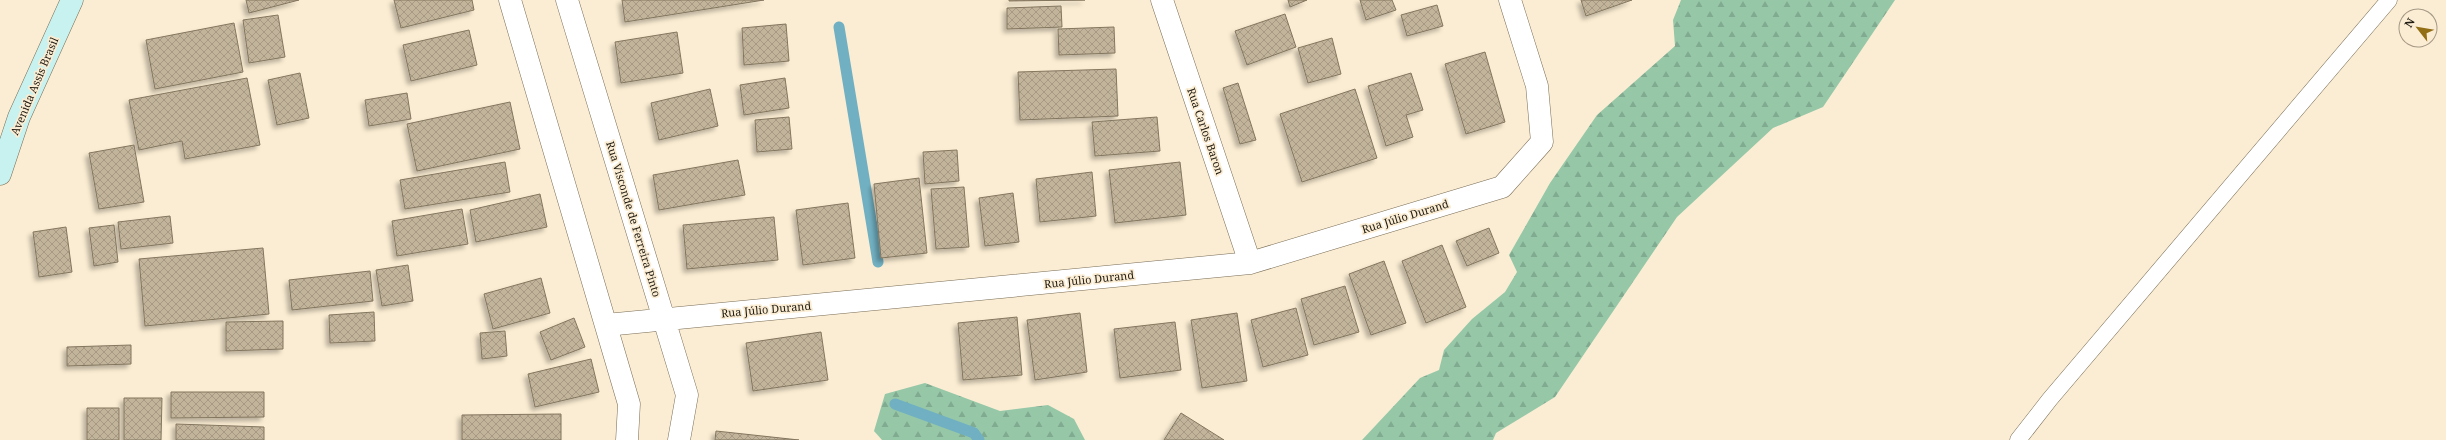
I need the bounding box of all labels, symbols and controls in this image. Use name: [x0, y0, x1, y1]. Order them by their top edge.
north arrow: [2398, 8, 2438, 48]
text: N: [2400, 15, 2418, 30]
street label: Avenida Assis Brasil: [7, 34, 62, 137]
street label: Rua Carlos Baron: [1184, 86, 1228, 176]
street label: Rua Visconde de Ferreira Pinto: [603, 139, 665, 299]
street label: Rua Júlio Durand: [1360, 196, 1451, 236]
street label: Rua Júlio Durand: [1043, 267, 1135, 291]
street label: Rua Júlio Durand: [720, 298, 812, 320]

